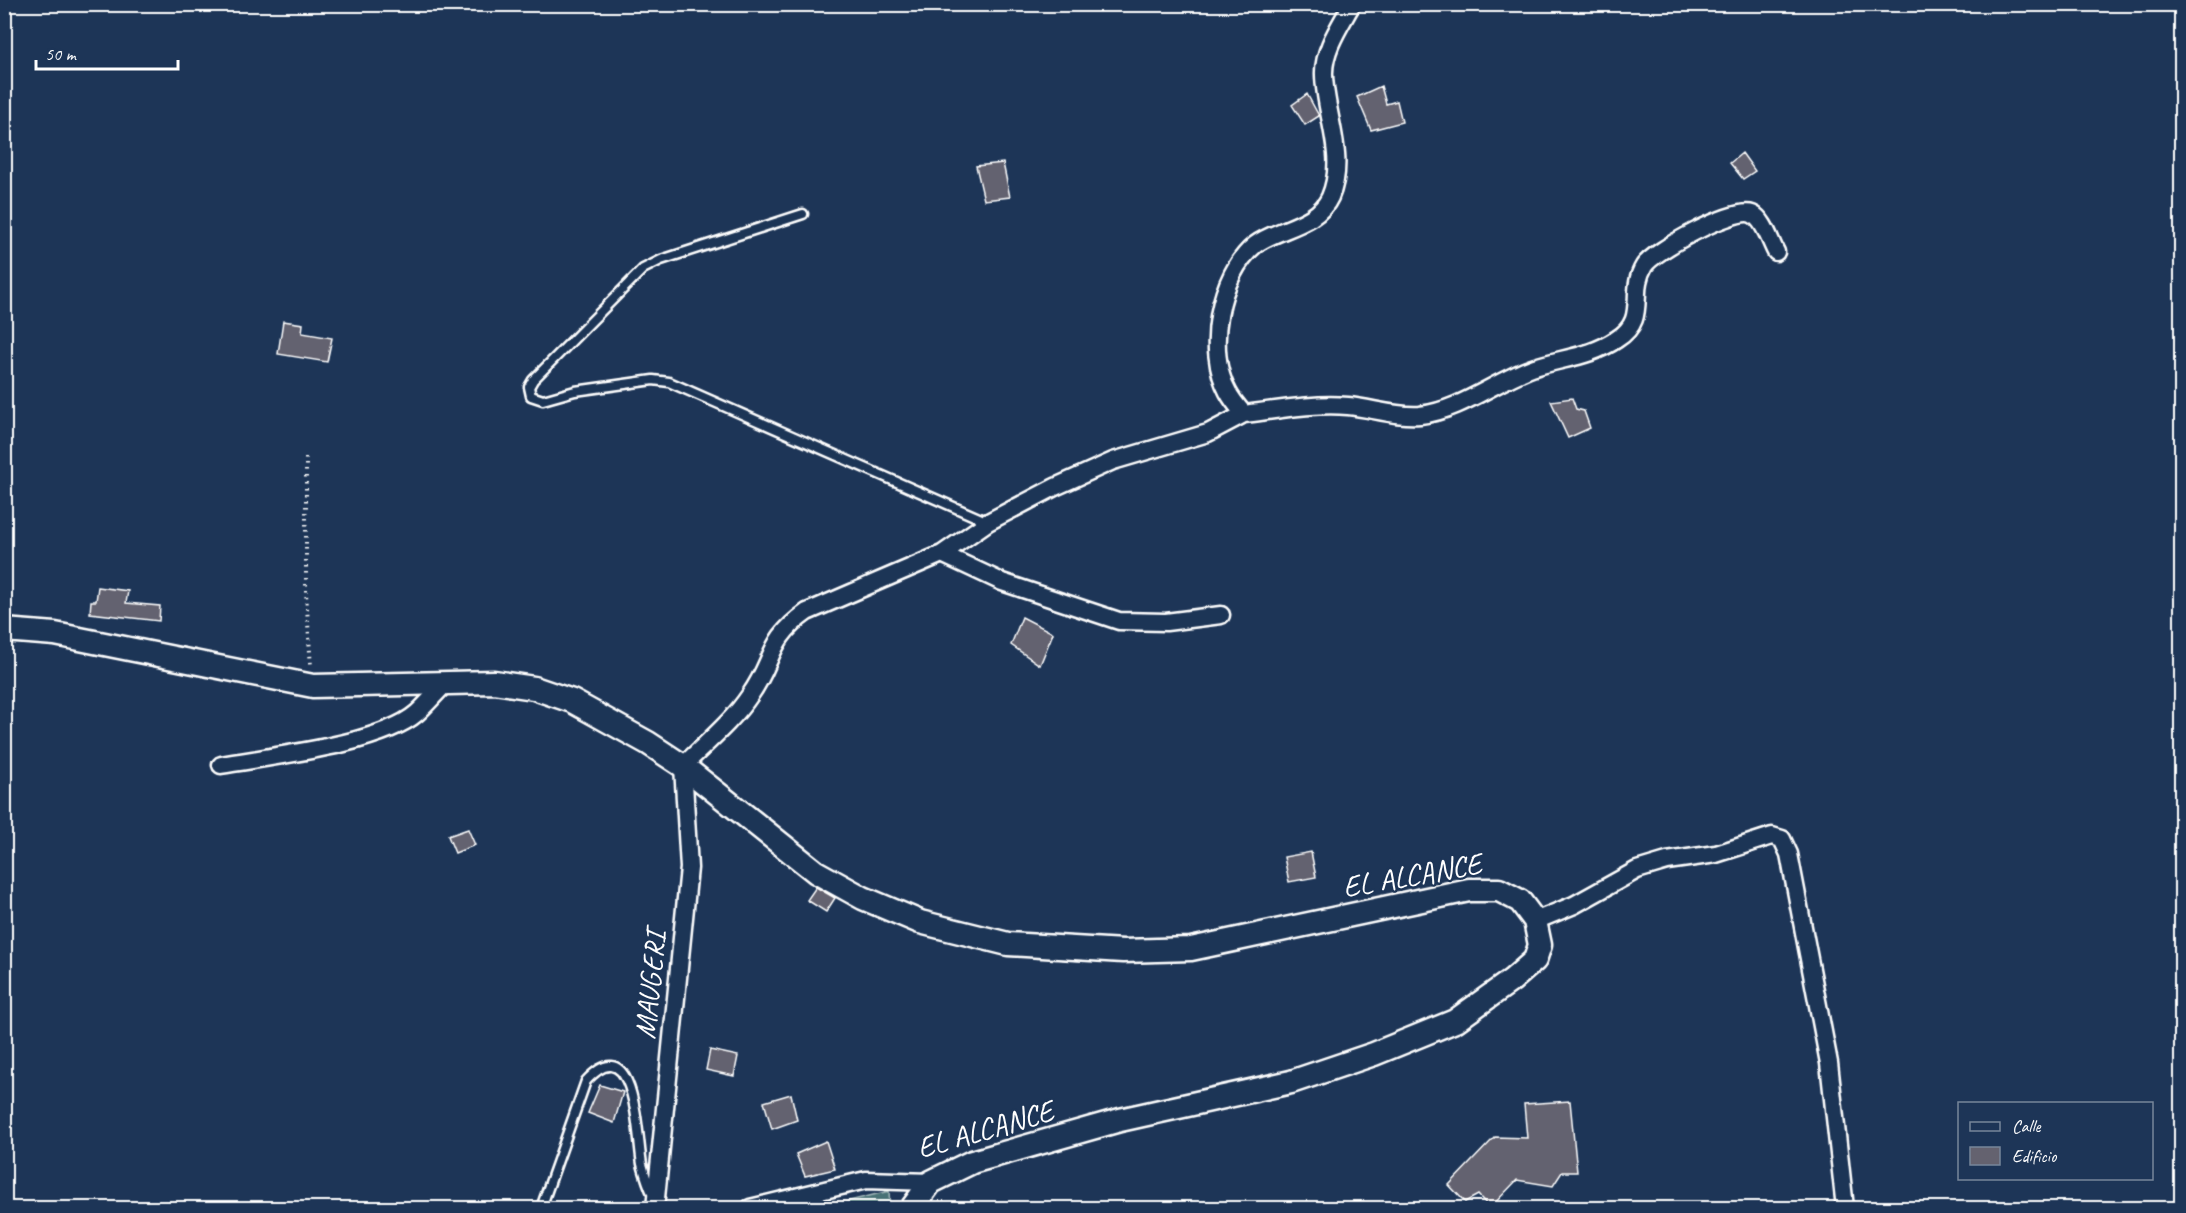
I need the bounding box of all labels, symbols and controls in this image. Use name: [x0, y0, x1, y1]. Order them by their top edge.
scale bar: [36, 33, 178, 71]
text: 50 m: [45, 43, 78, 65]
street label: EL ALCANCE: [1340, 843, 1488, 906]
street label: MAUGERI: [625, 922, 675, 1041]
street label: EL ALCANCE: [912, 1090, 1062, 1167]
legend: [1958, 1102, 2153, 1180]
text: Calle: [2012, 1115, 2041, 1137]
text: Edificio: [2012, 1145, 2058, 1167]

